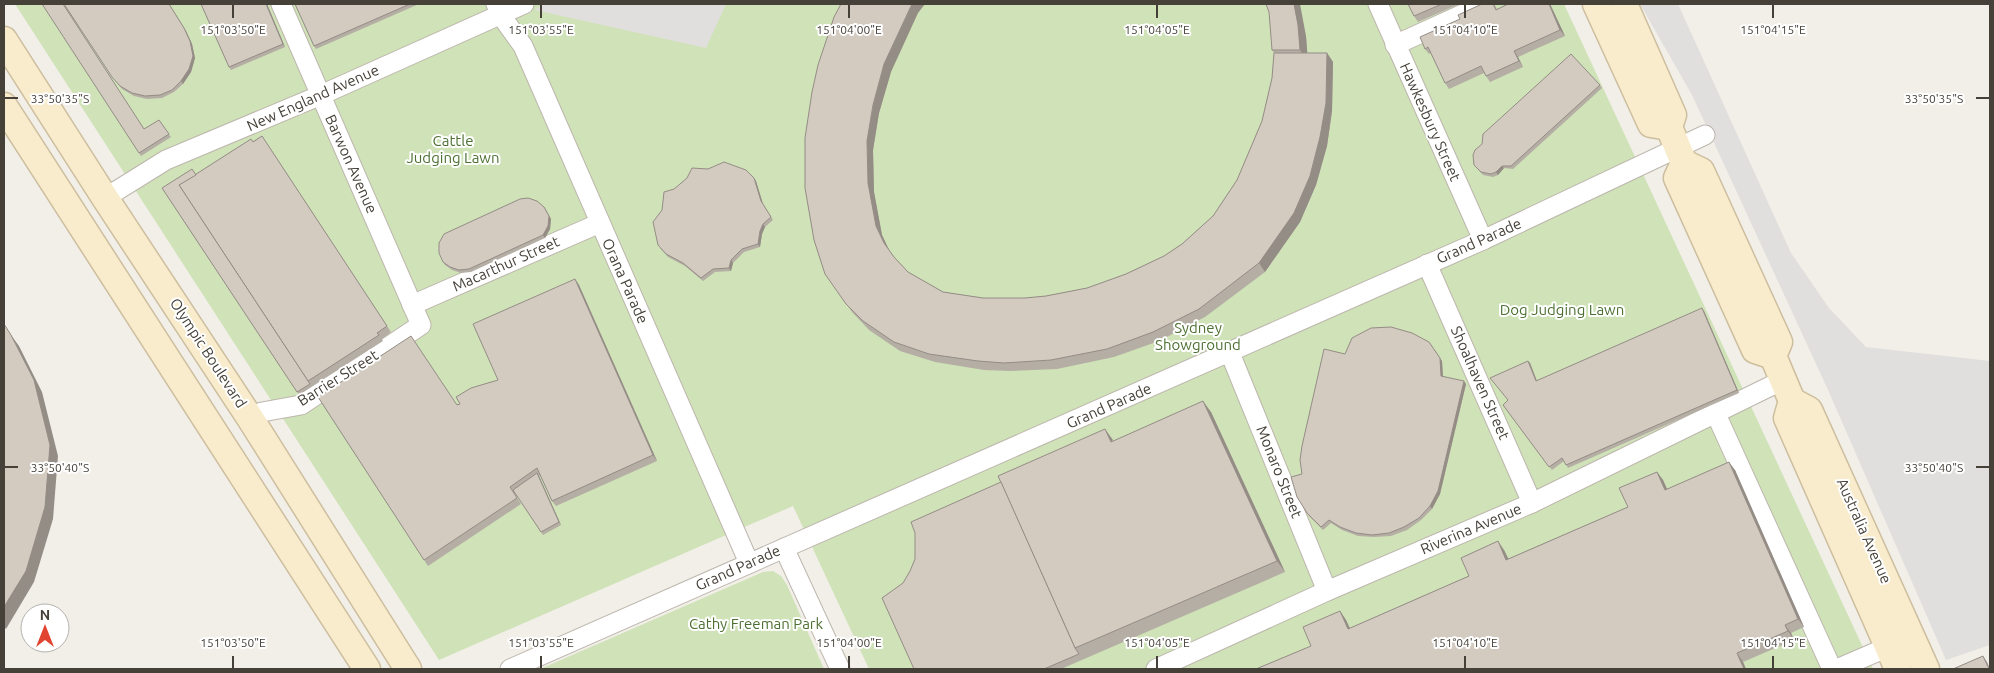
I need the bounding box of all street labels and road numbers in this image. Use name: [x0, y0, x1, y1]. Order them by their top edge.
street label: Hawkesbury Street: [1397, 60, 1464, 184]
street label: New England Avenue: [244, 61, 381, 134]
street label: Barwon Avenue: [322, 112, 381, 216]
street label: Grand Parade: [1434, 214, 1524, 267]
street label: Macarthur Street: [450, 232, 562, 295]
street label: Orana Parade: [599, 235, 652, 326]
street label: Olympic Boulevard: [167, 295, 250, 411]
street label: Shoalhaven Street: [1448, 323, 1513, 442]
street label: Barrier Street: [294, 346, 381, 409]
street label: Grand Parade: [1064, 379, 1154, 432]
street label: Monaro Street: [1253, 423, 1306, 520]
street label: Australia Avenue: [1834, 476, 1895, 586]
street label: Riverina Avenue: [1418, 500, 1524, 557]
street label: Grand Parade: [693, 541, 783, 594]

